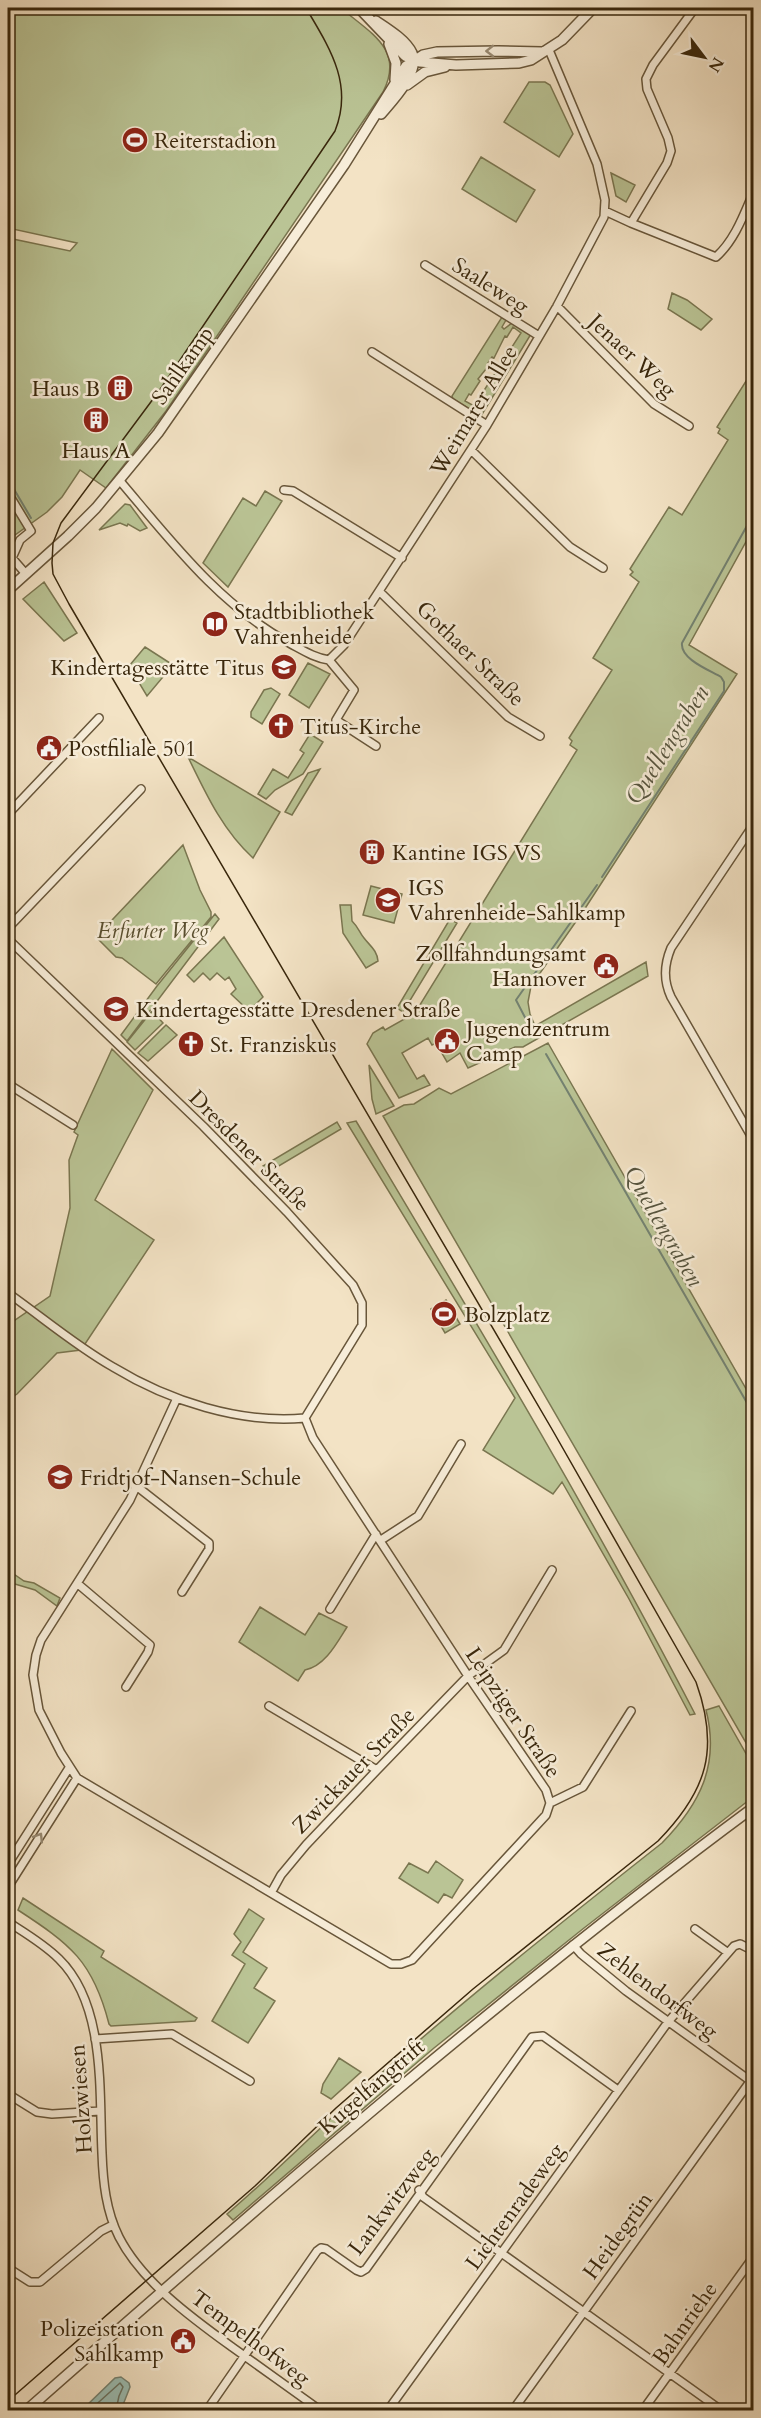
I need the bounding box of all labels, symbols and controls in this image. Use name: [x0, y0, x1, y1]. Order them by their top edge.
north arrow: [674, 27, 734, 87]
one-way arrow: [485, 45, 494, 57]
text: N: [703, 53, 729, 76]
sports icon: Reiterstadion: [120, 125, 150, 155]
place label: Reiterstadion: [154, 126, 277, 156]
street label: Saaleweg: [446, 250, 535, 322]
street label: Jenaer Weg: [580, 305, 683, 405]
street label: Sahlkamp: [145, 320, 221, 411]
street label: Weimarer Allee: [423, 340, 525, 482]
building icon: Haus B: [105, 373, 135, 403]
place label: Haus B: [32, 374, 100, 404]
building icon: Haus A: [81, 405, 111, 435]
place label: Haus A: [62, 436, 131, 466]
street label: Gothaer Straße: [409, 594, 531, 713]
place label: Stadtbibliothek Vahrenheide: [234, 597, 375, 652]
library icon: Stadtbibliothek Vahrenheide: [200, 609, 230, 639]
school or university icon: Kindertagesstätte Titus: [269, 652, 299, 682]
place label: Kindertagesstätte Titus: [51, 653, 264, 683]
water label: Quellengraben: [618, 679, 717, 811]
church icon: Titus-Kirche: [266, 711, 296, 741]
place label: Titus-Kirche: [300, 712, 421, 742]
public building icon: Postfiliale 501: [34, 733, 64, 763]
place label: Postfiliale 501: [68, 734, 196, 764]
building icon: Kantine IGS VS: [357, 837, 387, 867]
place label: Kantine IGS VS: [392, 838, 541, 868]
place label: IGS Vahrenheide-Sahlkamp: [408, 873, 626, 928]
school or university icon: IGS Vahrenheide-Sahlkamp: [373, 885, 403, 915]
park label: Erfurter Weg: [97, 916, 209, 946]
place label: Zollfahndungsamt Hannover: [415, 939, 587, 994]
public building icon: Zollfahndungsamt Hannover: [591, 951, 621, 981]
school or university icon: Kindertagesstätte Dresdener Straße: [101, 994, 131, 1024]
place label: Kindertagesstätte Dresdener Straße: [136, 995, 461, 1025]
place label: Jugendzentrum Camp: [463, 1014, 610, 1069]
public building icon: Jugendzentrum Camp: [432, 1026, 462, 1056]
church icon: St. Franziskus: [176, 1029, 206, 1059]
place label: St. Franziskus: [210, 1030, 337, 1060]
street label: Dresdener Straße: [182, 1084, 316, 1218]
water label: Quellengraben: [616, 1160, 712, 1293]
sports icon: Bolzplatz: [429, 1299, 459, 1329]
place label: Bolzplatz: [464, 1300, 550, 1330]
school or university icon: Fridtjof-Nansen-Schule: [45, 1462, 75, 1492]
place label: Fridtjof-Nansen-Schule: [80, 1463, 301, 1493]
street label: Leipziger Straße: [458, 1641, 568, 1784]
street label: Zwickauer Straße: [285, 1701, 422, 1841]
one-way arrow: [32, 1833, 43, 1844]
street label: Zehlendorfweg: [591, 1935, 725, 2047]
street label: Kugelfangtrift: [312, 2032, 431, 2141]
street label: Holzwiesen: [62, 2043, 100, 2155]
street label: Lichtenradeweg: [459, 2136, 571, 2276]
street label: Lankwitzweg: [341, 2141, 443, 2262]
street label: Heidegrün: [576, 2185, 660, 2285]
street label: Bahnriehe: [645, 2276, 724, 2371]
street label: Tempelhofweg: [184, 2283, 317, 2393]
place label: Polizeistation Sahlkamp: [40, 2314, 164, 2369]
public building icon: Polizeistation Sahlkamp: [168, 2326, 198, 2356]

